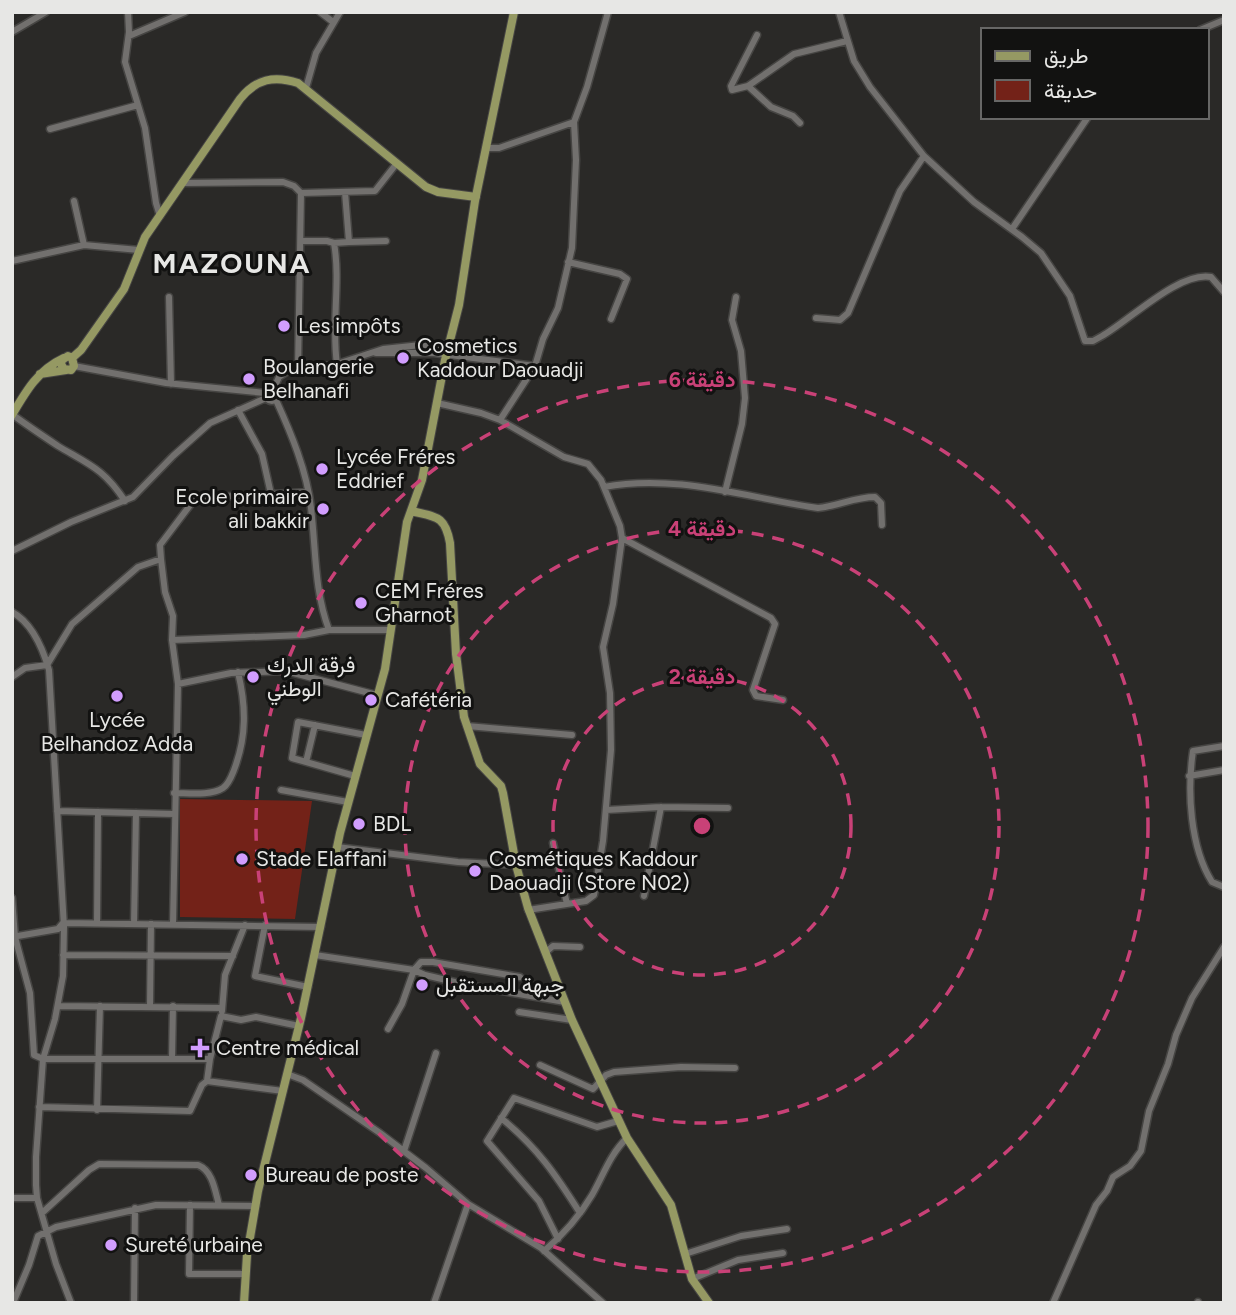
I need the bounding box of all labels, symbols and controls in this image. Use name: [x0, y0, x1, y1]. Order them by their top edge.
legend: [981, 28, 1208, 119]
text: طريق: [1044, 43, 1089, 69]
text: حديقة: [1044, 78, 1097, 103]
district label: MAZOUNA: [152, 246, 312, 280]
place label: Les impôts: [298, 313, 400, 338]
marker: Les impôts: [276, 318, 292, 334]
place label: Cosmetics Kaddour Daouadji: [417, 333, 584, 382]
marker: Cosmetics Kaddour Daouadji: [395, 350, 411, 366]
place label: Boulangerie Belhanafi: [263, 354, 374, 403]
text: 6 دقيقة: [669, 367, 735, 392]
marker: Boulangerie Belhanafi: [241, 371, 257, 387]
place label: Lycée Fréres Eddrief: [336, 444, 455, 493]
marker: Lycée Fréres Eddrief: [314, 461, 330, 477]
place label: Ecole primaire ali bakkir: [175, 484, 309, 533]
marker: Ecole primaire ali bakkir: [315, 501, 331, 517]
text: 4 دقيقة: [668, 516, 736, 541]
place label: CEM Fréres Gharnot: [375, 578, 484, 627]
marker: CEM Fréres Gharnot: [353, 595, 369, 611]
place label: فرقة الدرك الوطني: [267, 652, 355, 706]
text: 2 دقيقة: [669, 664, 735, 689]
marker: فرقة الدرك الوطني: [245, 669, 261, 685]
place label: Cafétéria: [385, 687, 472, 712]
marker: Lycée Belhandoz Adda: [109, 688, 125, 704]
marker: Cafétéria: [363, 692, 379, 708]
place label: Lycée Belhandoz Adda: [41, 707, 193, 756]
place label: BDL: [373, 811, 411, 836]
centre of rings: [690, 814, 714, 838]
marker: BDL: [351, 816, 367, 832]
place label: Stade Elaffani: [256, 846, 387, 871]
place label: Cosmétiques Kaddour Daouadji (Store N02): [489, 846, 698, 895]
marker: Stade Elaffani: [234, 851, 250, 867]
marker: Cosmétiques Kaddour Daouadji (Store N02): [467, 863, 483, 879]
place label: جبهة المستقبل: [436, 972, 564, 998]
marker: جبهة المستقبل: [414, 977, 430, 993]
place label: Centre médical: [216, 1035, 359, 1060]
marker: Centre médical: [190, 1038, 210, 1058]
place label: Bureau de poste: [265, 1162, 418, 1187]
marker: Bureau de poste: [243, 1167, 259, 1183]
place label: Sureté urbaine: [125, 1232, 263, 1257]
marker: Sureté urbaine: [103, 1237, 119, 1253]

